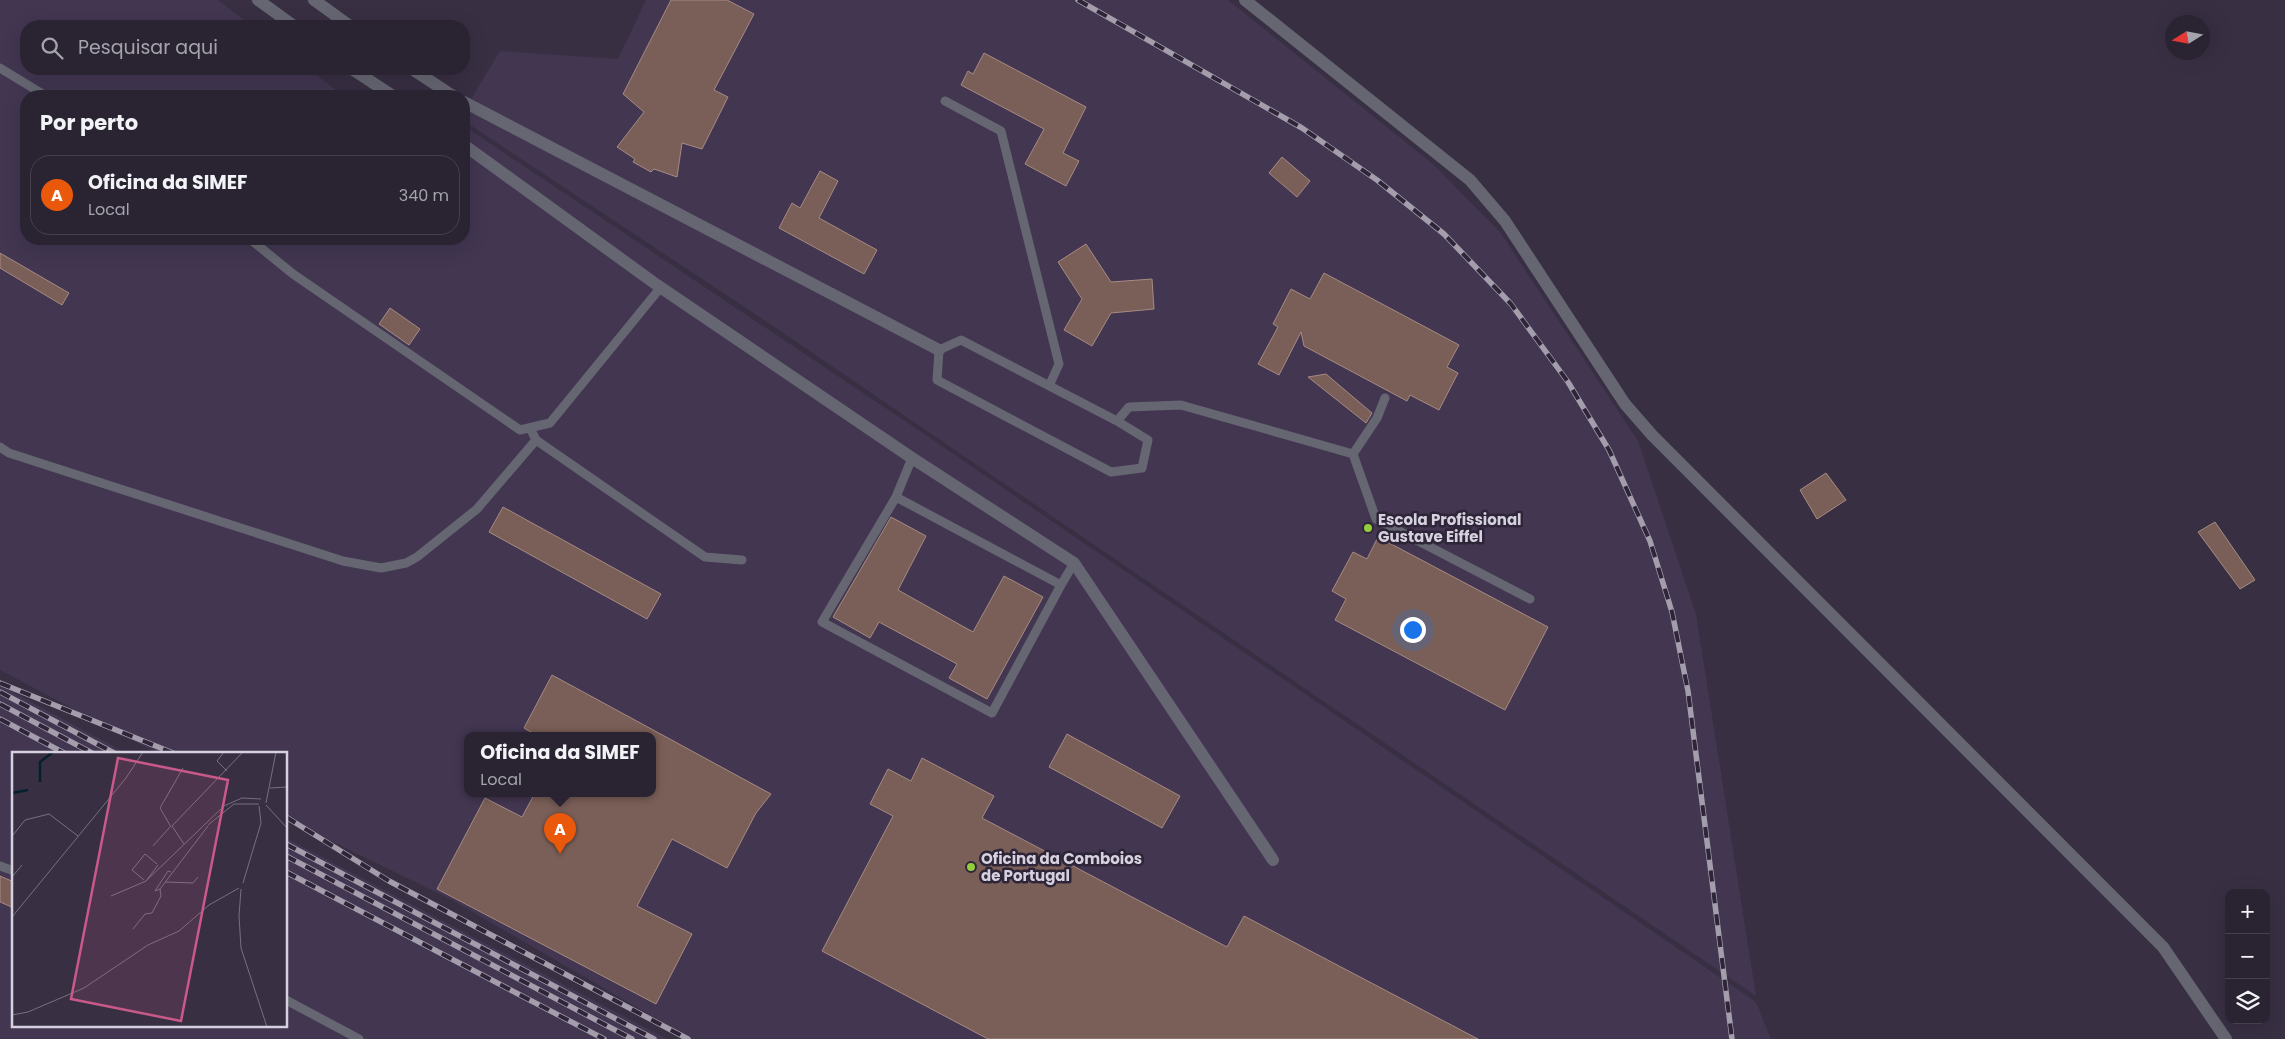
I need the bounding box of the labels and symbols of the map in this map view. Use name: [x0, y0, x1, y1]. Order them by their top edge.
north arrow: [2165, 15, 2210, 60]
place label: Escola Profissional Gustave Eiffel: [1378, 509, 1522, 547]
marker: Escola Profissional Gustave Eiffel: [1362, 522, 1374, 534]
your location: [1400, 617, 1426, 643]
inset map: [12, 752, 288, 1026]
pin: A: [544, 813, 576, 854]
place label: Oficina da Comboios de Portugal: [981, 848, 1142, 886]
marker: Oficina da Comboios de Portugal: [965, 861, 977, 873]

